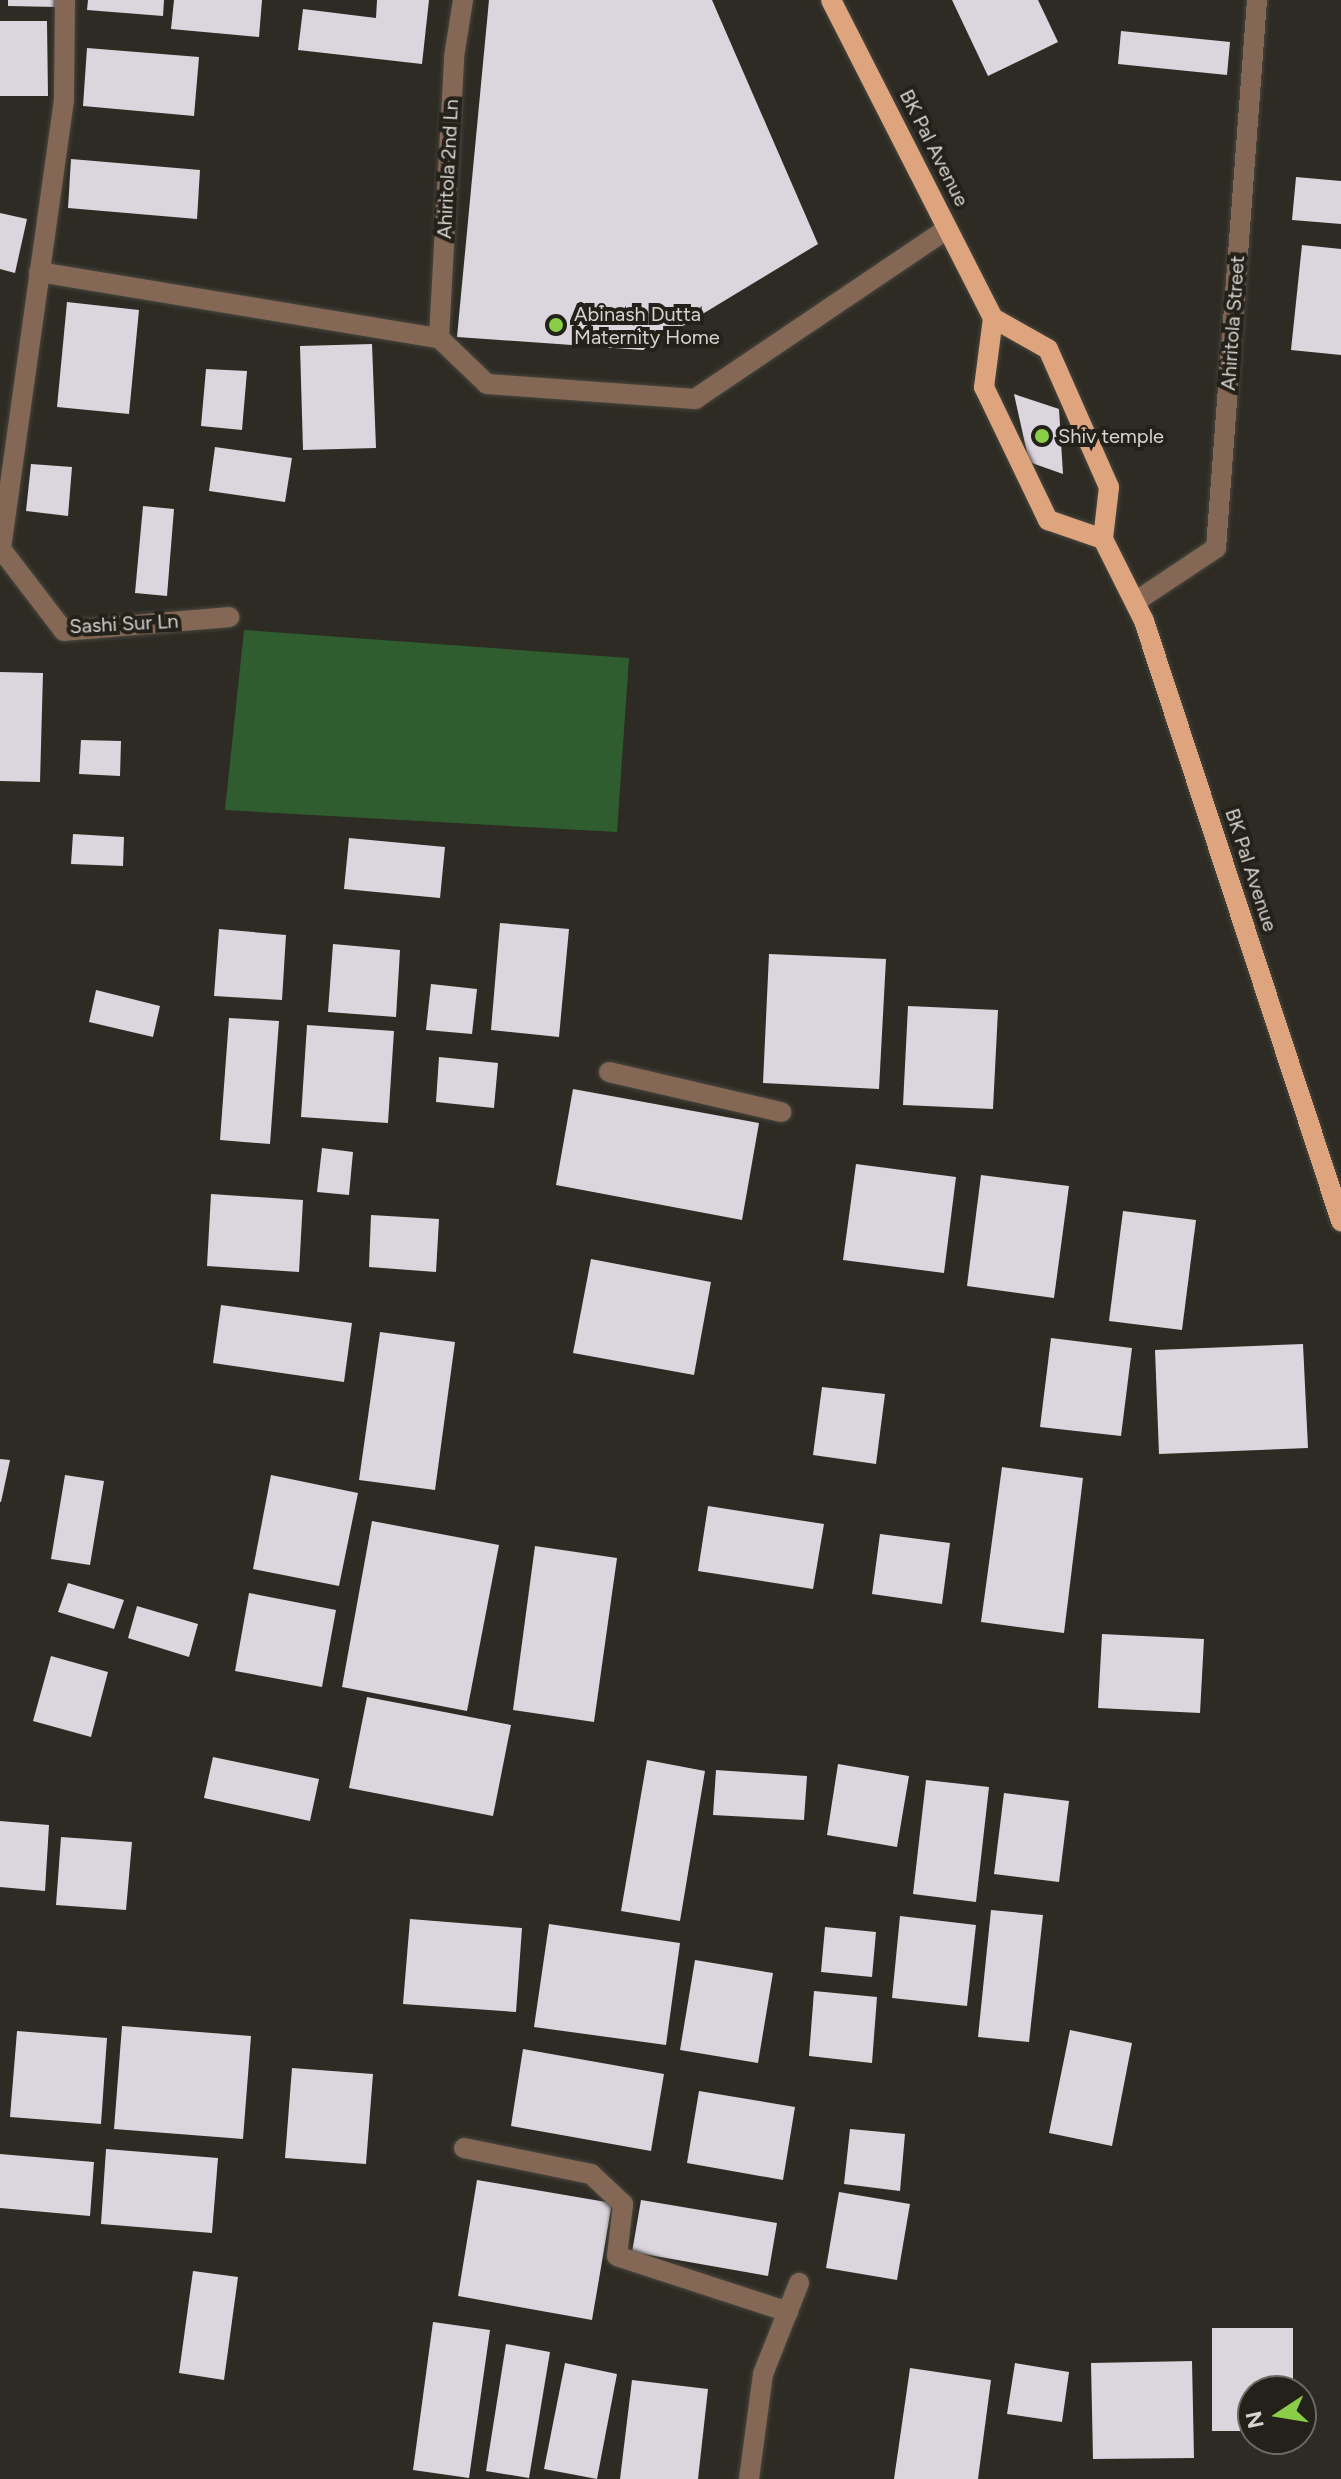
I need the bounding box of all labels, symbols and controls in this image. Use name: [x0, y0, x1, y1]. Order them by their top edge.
street label: BK Pal Avenue: [894, 86, 974, 210]
street label: Ahiritola 2nd Ln: [432, 98, 464, 240]
street label: Ahiritola Street: [1216, 255, 1250, 391]
place label: Abinash Dutta Maternity Home: [574, 302, 720, 349]
marker: Abinash Dutta Maternity Home: [545, 314, 567, 336]
place label: Shiv temple: [1058, 424, 1164, 448]
marker: Shiv temple: [1033, 427, 1051, 445]
street label: Sashi Sur Ln: [69, 609, 179, 639]
street label: BK Pal Avenue: [1220, 805, 1282, 935]
north arrow: [1237, 2375, 1317, 2455]
text: N: [1240, 2409, 1270, 2431]

